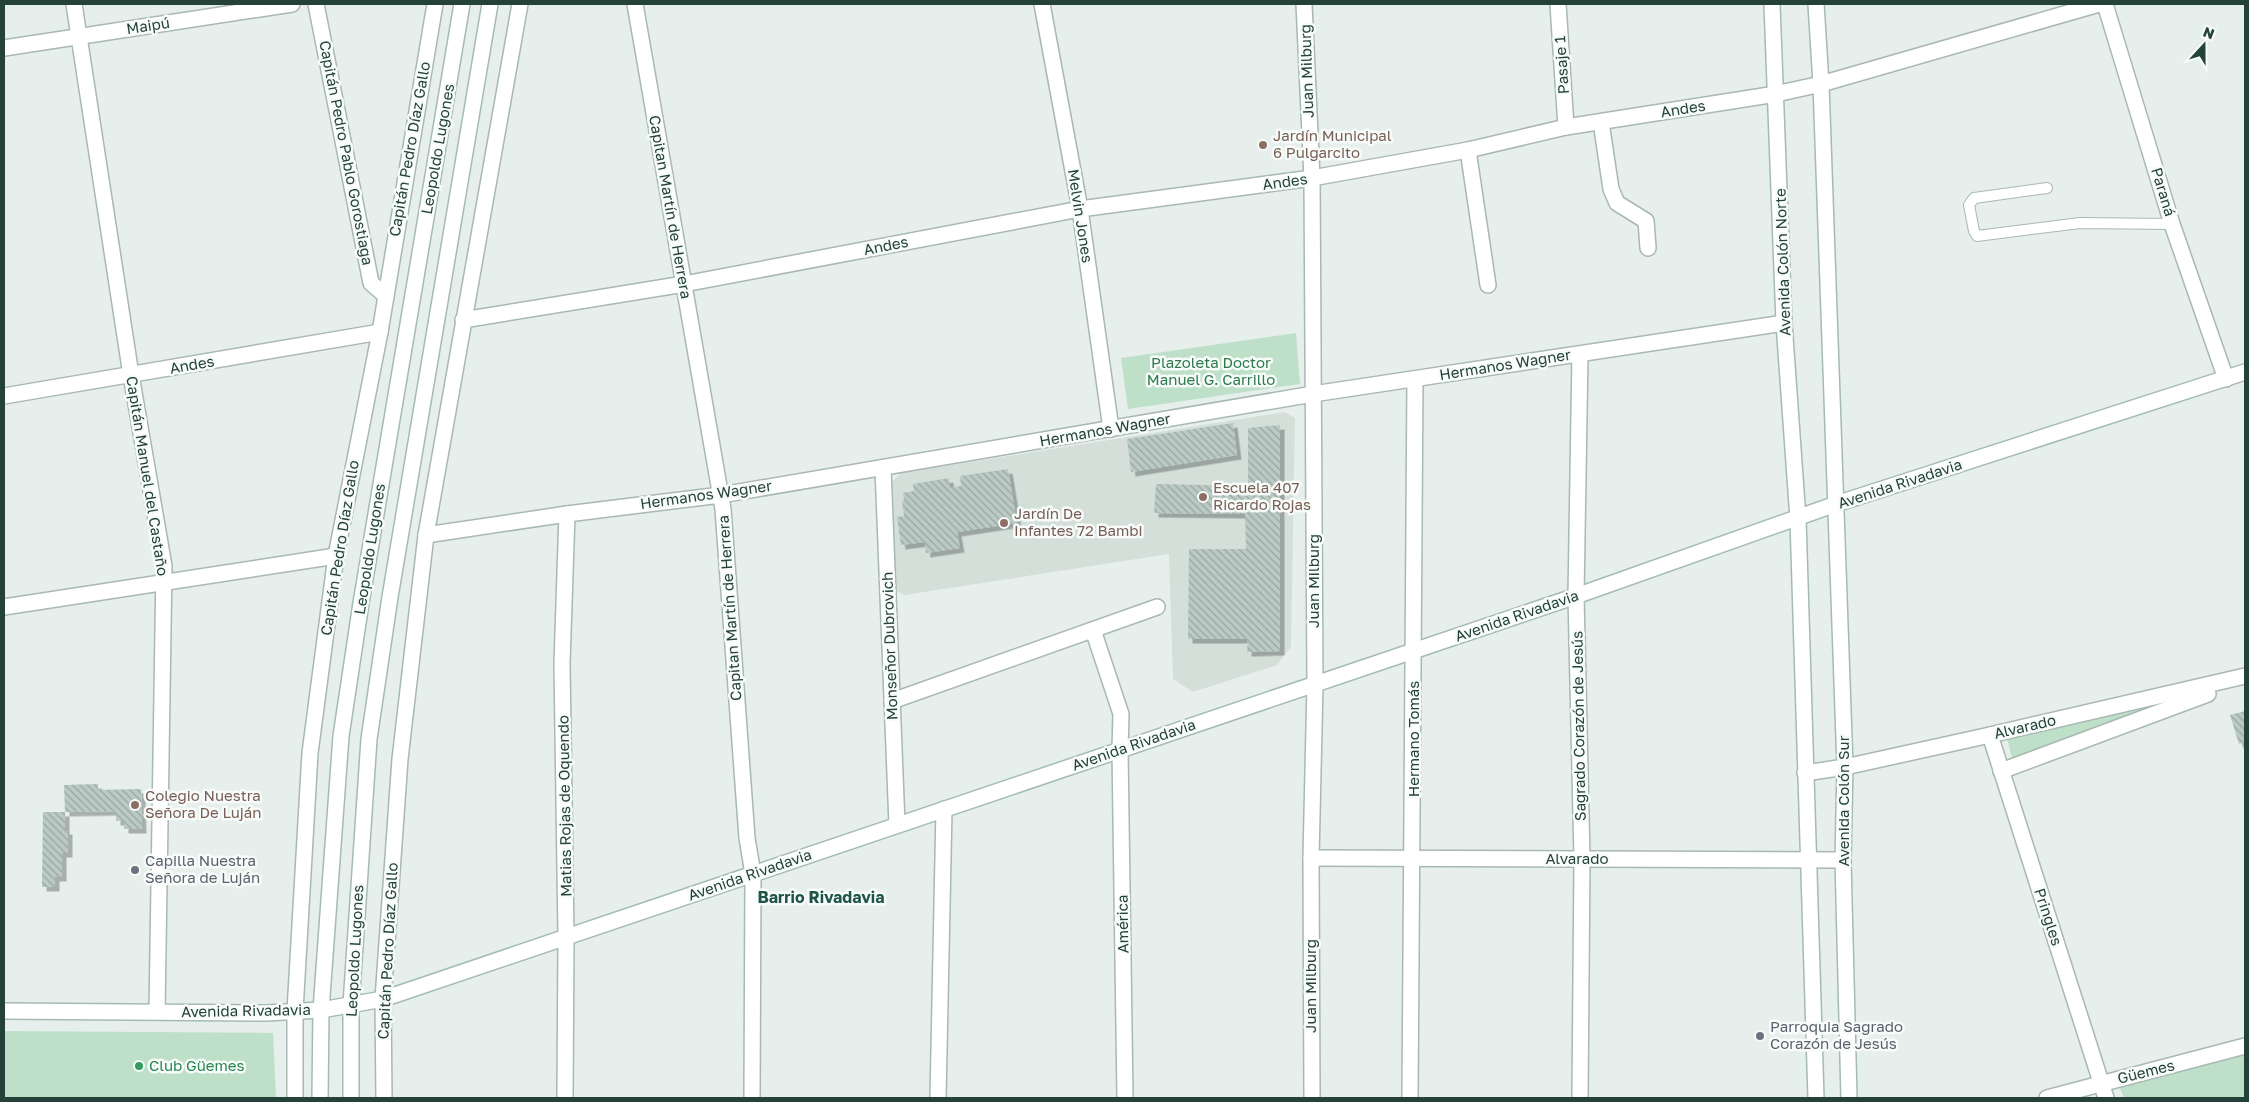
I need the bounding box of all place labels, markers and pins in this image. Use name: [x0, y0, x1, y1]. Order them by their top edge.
place label: Jardín Municipal 6 Pulgarcito: [1273, 126, 1392, 161]
marker: Jardín Municipal 6 Pulgarcito: [1257, 139, 1269, 151]
place label: Escuela 407 Ricardo Rojas: [1213, 478, 1311, 513]
marker: Escuela 407 Ricardo Rojas: [1197, 491, 1209, 503]
place label: Jardín De Infantes 72 Bambi: [1014, 504, 1143, 539]
marker: Jardín De Infantes 72 Bambi: [998, 517, 1010, 529]
place label: Colegio Nuestra Señora De Luján: [145, 786, 261, 821]
marker: Colegio Nuestra Señora De Luján: [129, 799, 141, 811]
place label: Capilla Nuestra Señora de Luján: [145, 851, 260, 886]
marker: Capilla Nuestra Señora de Luján: [129, 864, 141, 876]
place label: Parroquia Sagrado Corazón de Jesús: [1770, 1017, 1903, 1052]
marker: Parroquia Sagrado Corazón de Jesús: [1754, 1030, 1766, 1042]
place label: Club Güemes: [149, 1056, 244, 1074]
marker: Club Güemes: [133, 1060, 145, 1072]

